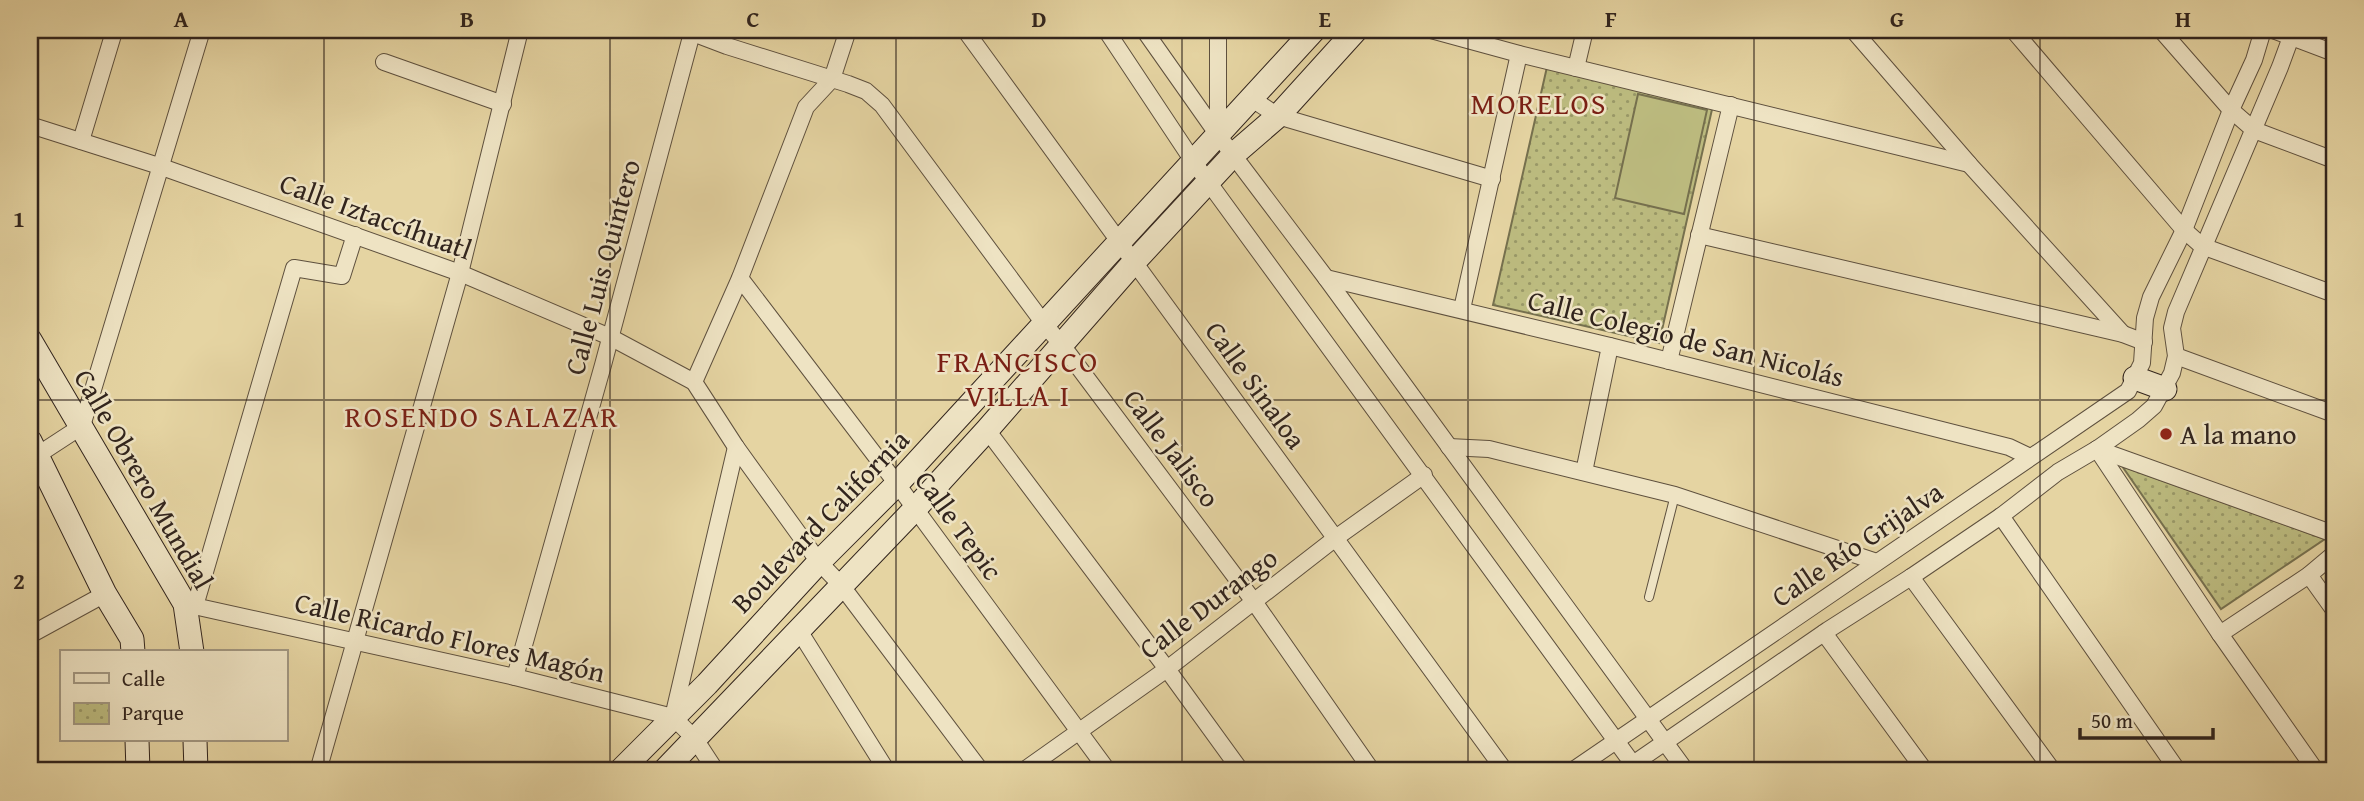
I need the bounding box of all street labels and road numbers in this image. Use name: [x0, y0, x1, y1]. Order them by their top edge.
street label: Calle Luis Quintero: [553, 155, 650, 379]
street label: Calle Iztaccíhuatl: [274, 162, 478, 269]
street label: Calle Colegio de San Nicolás: [1524, 278, 1848, 397]
street label: Calle Sinaloa: [1196, 312, 1317, 458]
street label: Calle Obrero Mundial: [65, 361, 224, 597]
street label: Calle Jalisco: [1114, 380, 1231, 516]
street label: Boulevard California: [721, 419, 919, 622]
street label: Calle Tepic: [906, 461, 1013, 588]
street label: Calle Río Grijalva: [1763, 471, 1951, 616]
street label: Calle Durango: [1130, 537, 1286, 668]
street label: Calle Ricardo Flores Magón: [291, 581, 610, 692]

